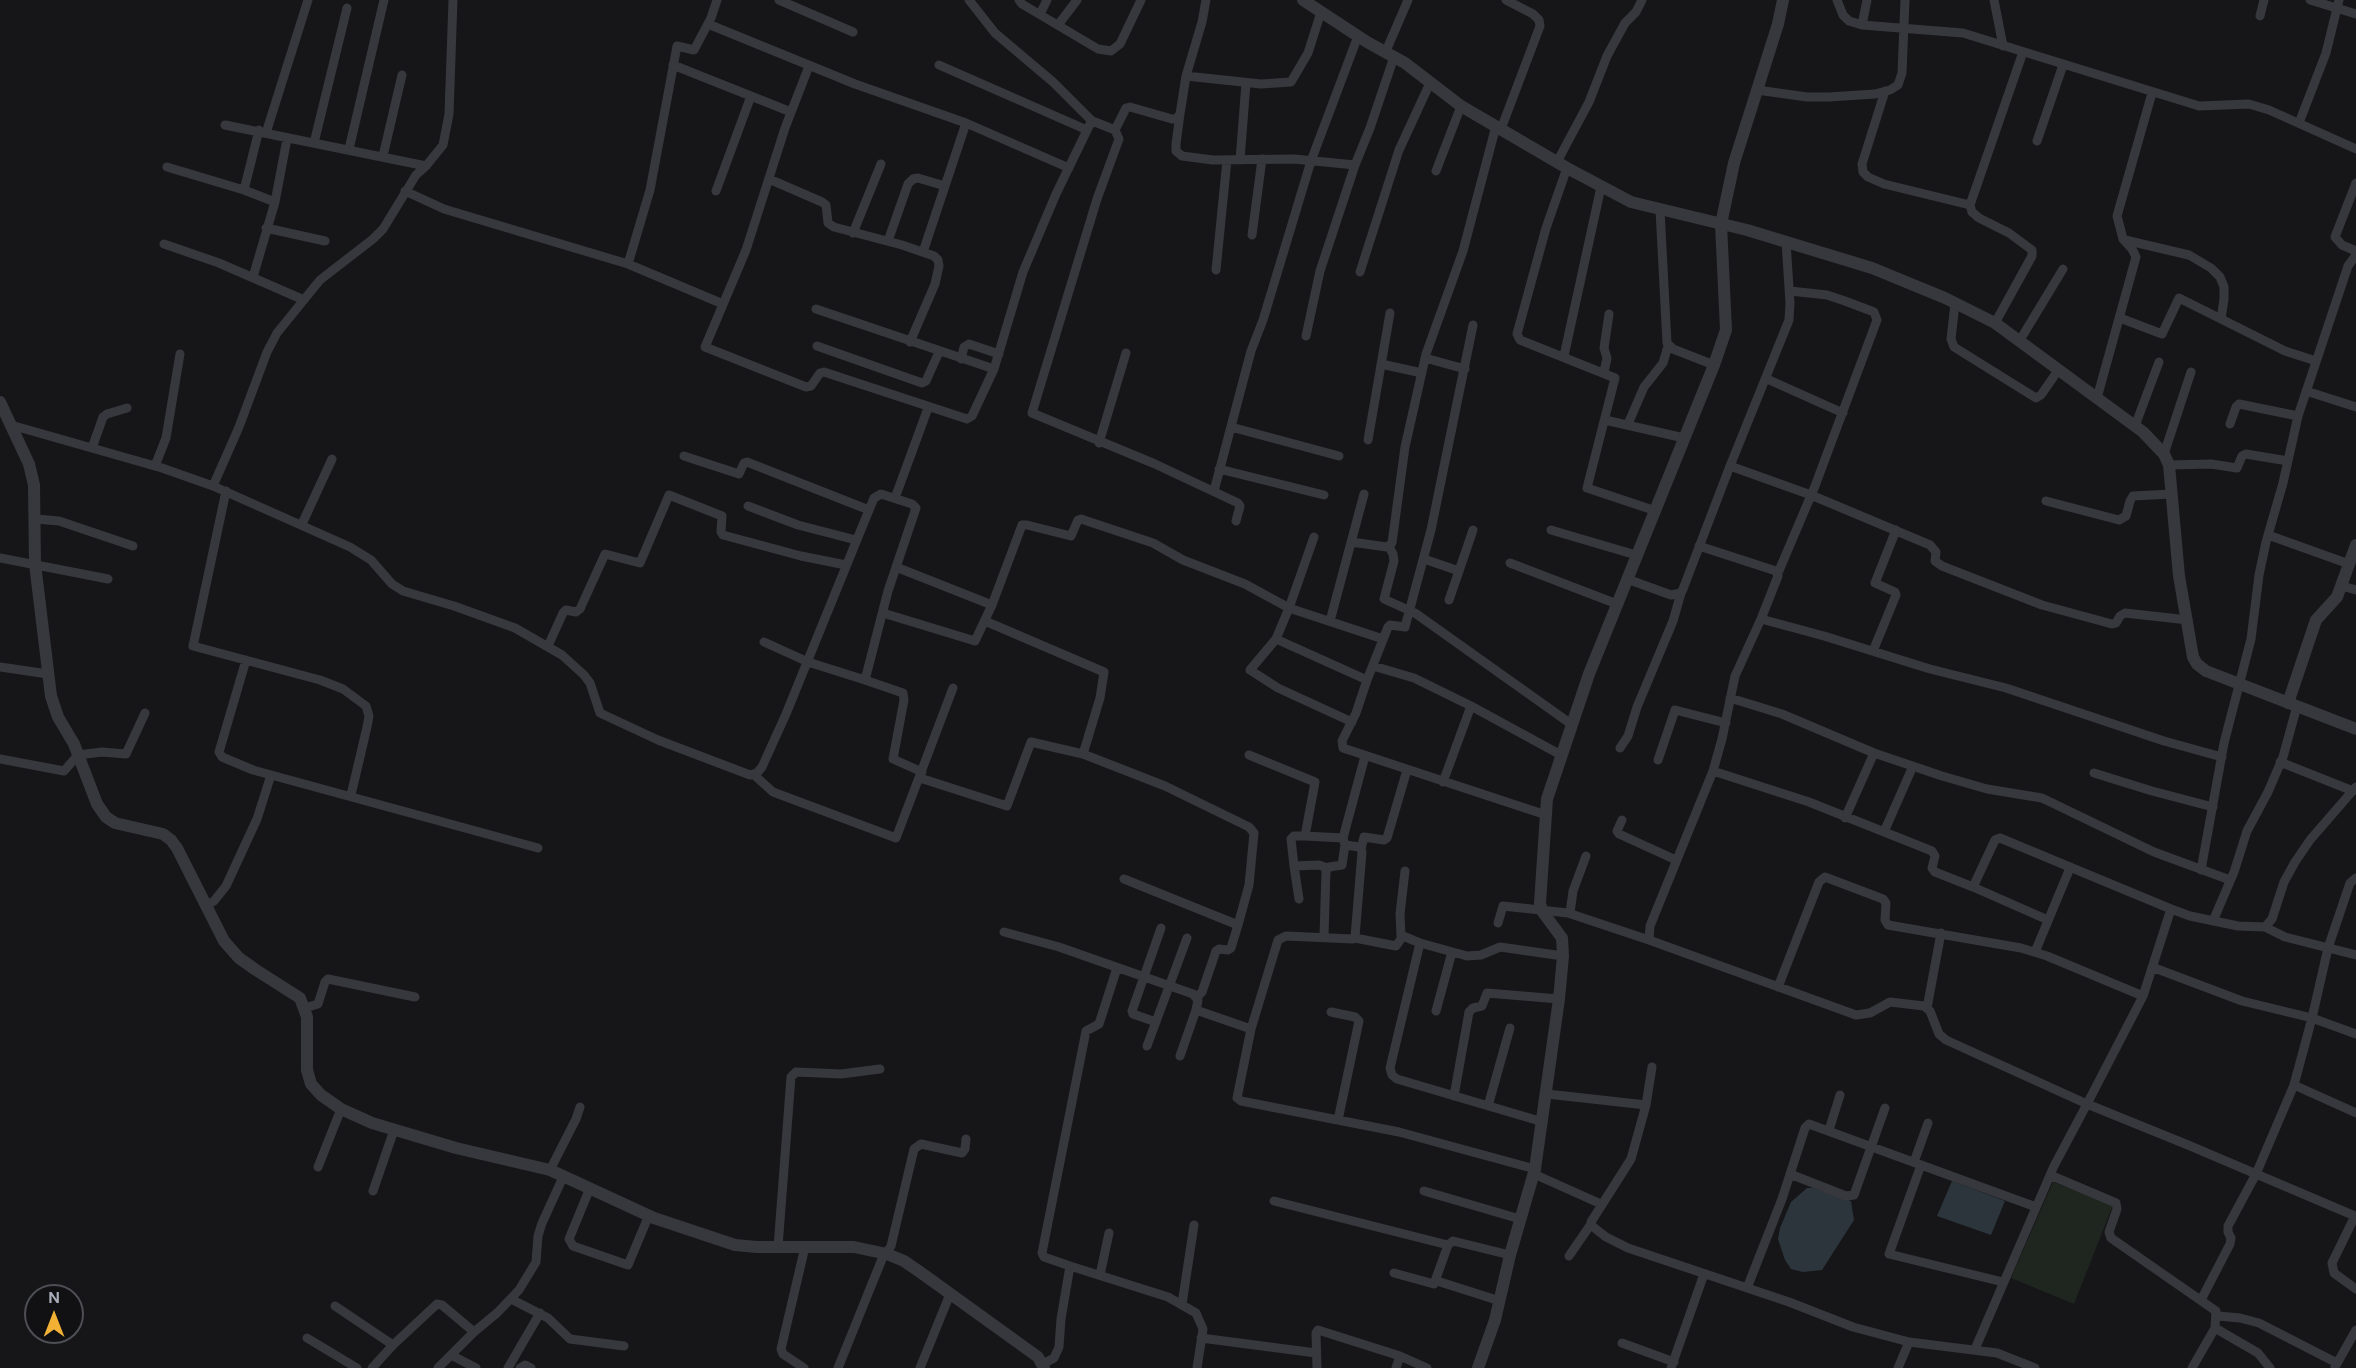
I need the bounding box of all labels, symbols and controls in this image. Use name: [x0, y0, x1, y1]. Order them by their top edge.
north arrow: [24, 1284, 84, 1344]
text: N: [48, 1287, 60, 1308]

